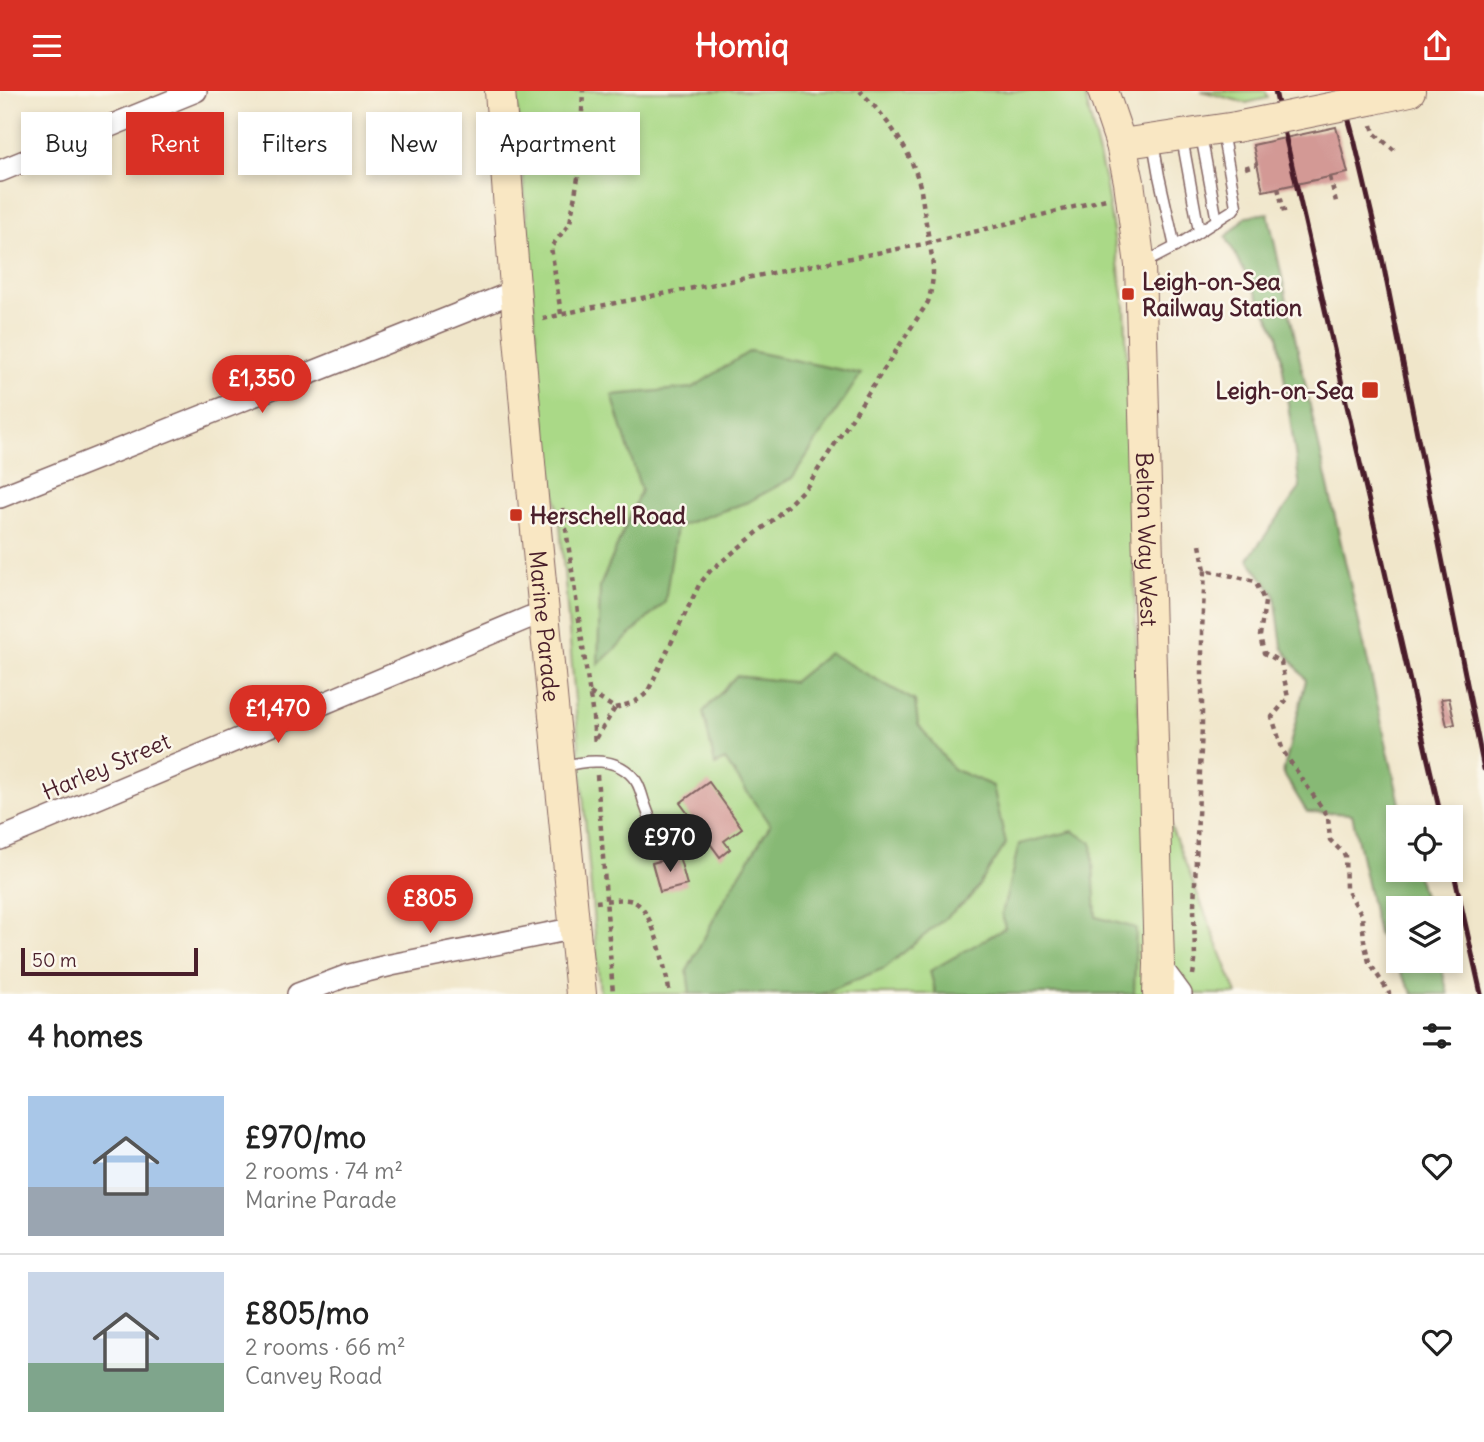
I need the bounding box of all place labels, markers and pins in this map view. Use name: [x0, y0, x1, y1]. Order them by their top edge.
place label: Leigh-on-Sea Railway Station: [1142, 267, 1302, 322]
marker: Leigh-on-Sea Railway Station: [1120, 286, 1136, 302]
pin: £1,350: [205, 355, 319, 415]
place label: Leigh-on-Sea: [1215, 376, 1354, 405]
marker: Leigh-on-Sea: [1360, 380, 1380, 400]
place label: Herschell Road: [530, 501, 686, 530]
marker: Herschell Road: [508, 507, 524, 523]
pin: £1,470: [221, 685, 335, 745]
pin: £970: [629, 815, 711, 874]
pin: £805: [389, 875, 471, 935]

